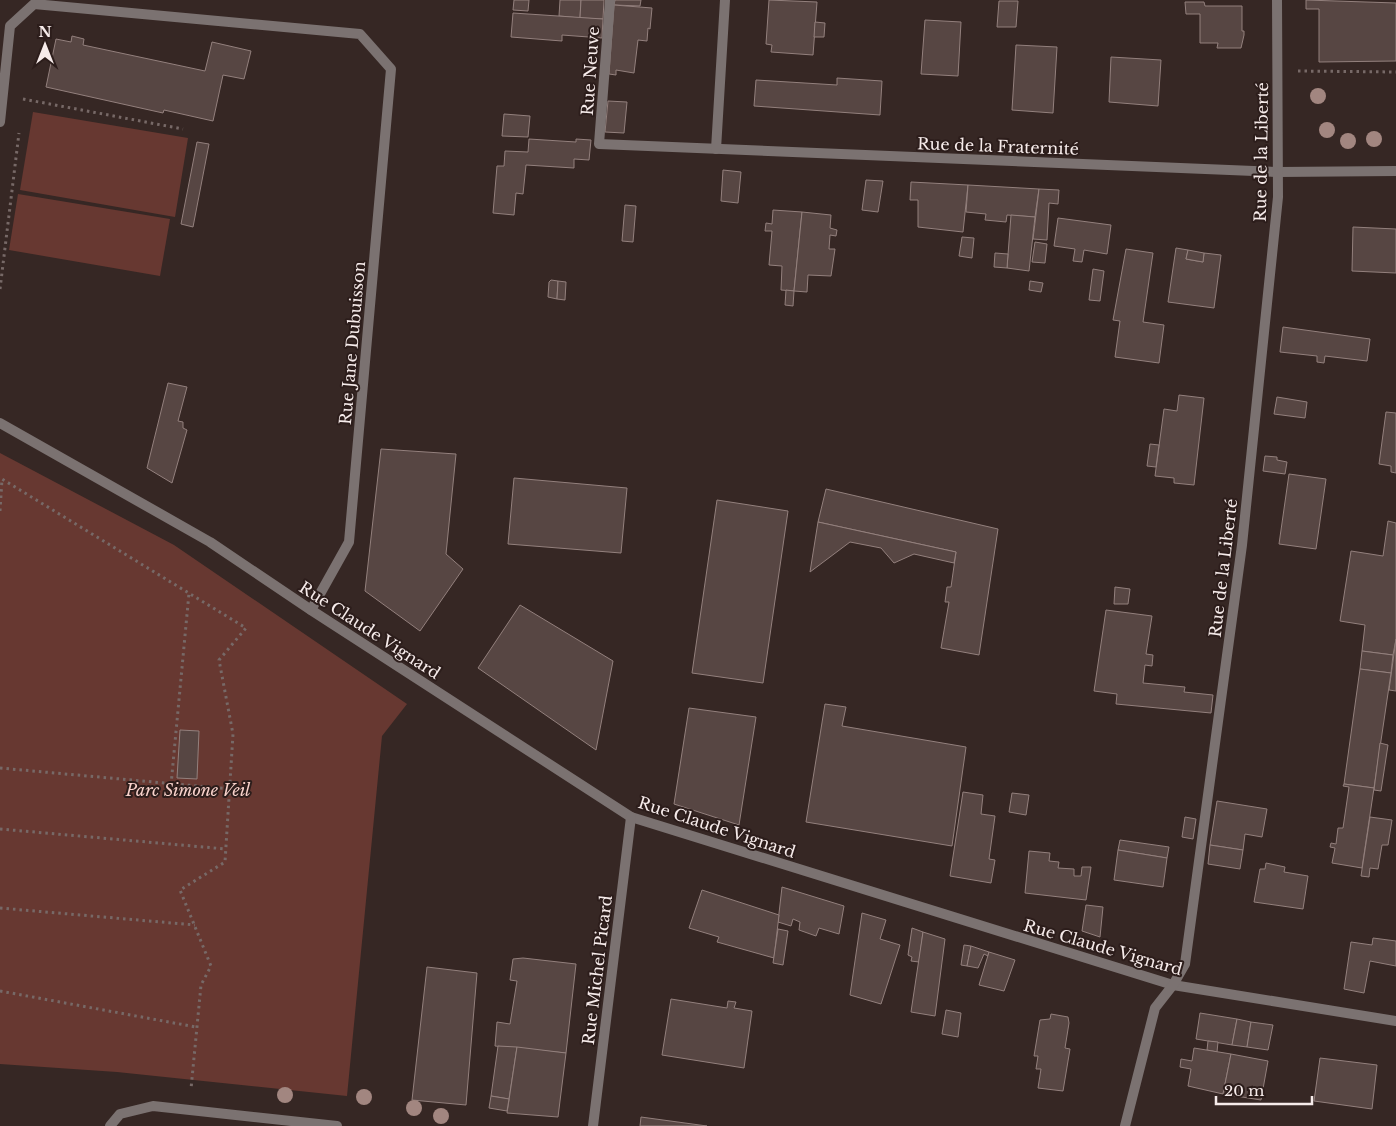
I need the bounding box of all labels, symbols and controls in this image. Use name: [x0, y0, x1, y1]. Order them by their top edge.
north arrow: [20, 20, 70, 70]
text: N: [38, 23, 52, 41]
street label: Rue Neuve: [577, 26, 603, 116]
street label: Rue de la Liberté: [1250, 82, 1272, 222]
street label: Rue de la Fraternité: [917, 133, 1079, 159]
street label: Rue Jane Dubuisson: [335, 260, 369, 426]
street label: Rue de la Liberté: [1205, 497, 1241, 639]
street label: Rue Claude Vignard: [296, 577, 444, 683]
park label: Parc Simone Veil: [125, 780, 251, 800]
street label: Rue Claude Vignard: [636, 792, 798, 862]
street label: Rue Michel Picard: [578, 894, 616, 1046]
street label: Rue Claude Vignard: [1021, 915, 1185, 979]
scale bar: [1216, 1074, 1312, 1106]
text: 20 m: [1224, 1081, 1264, 1100]

